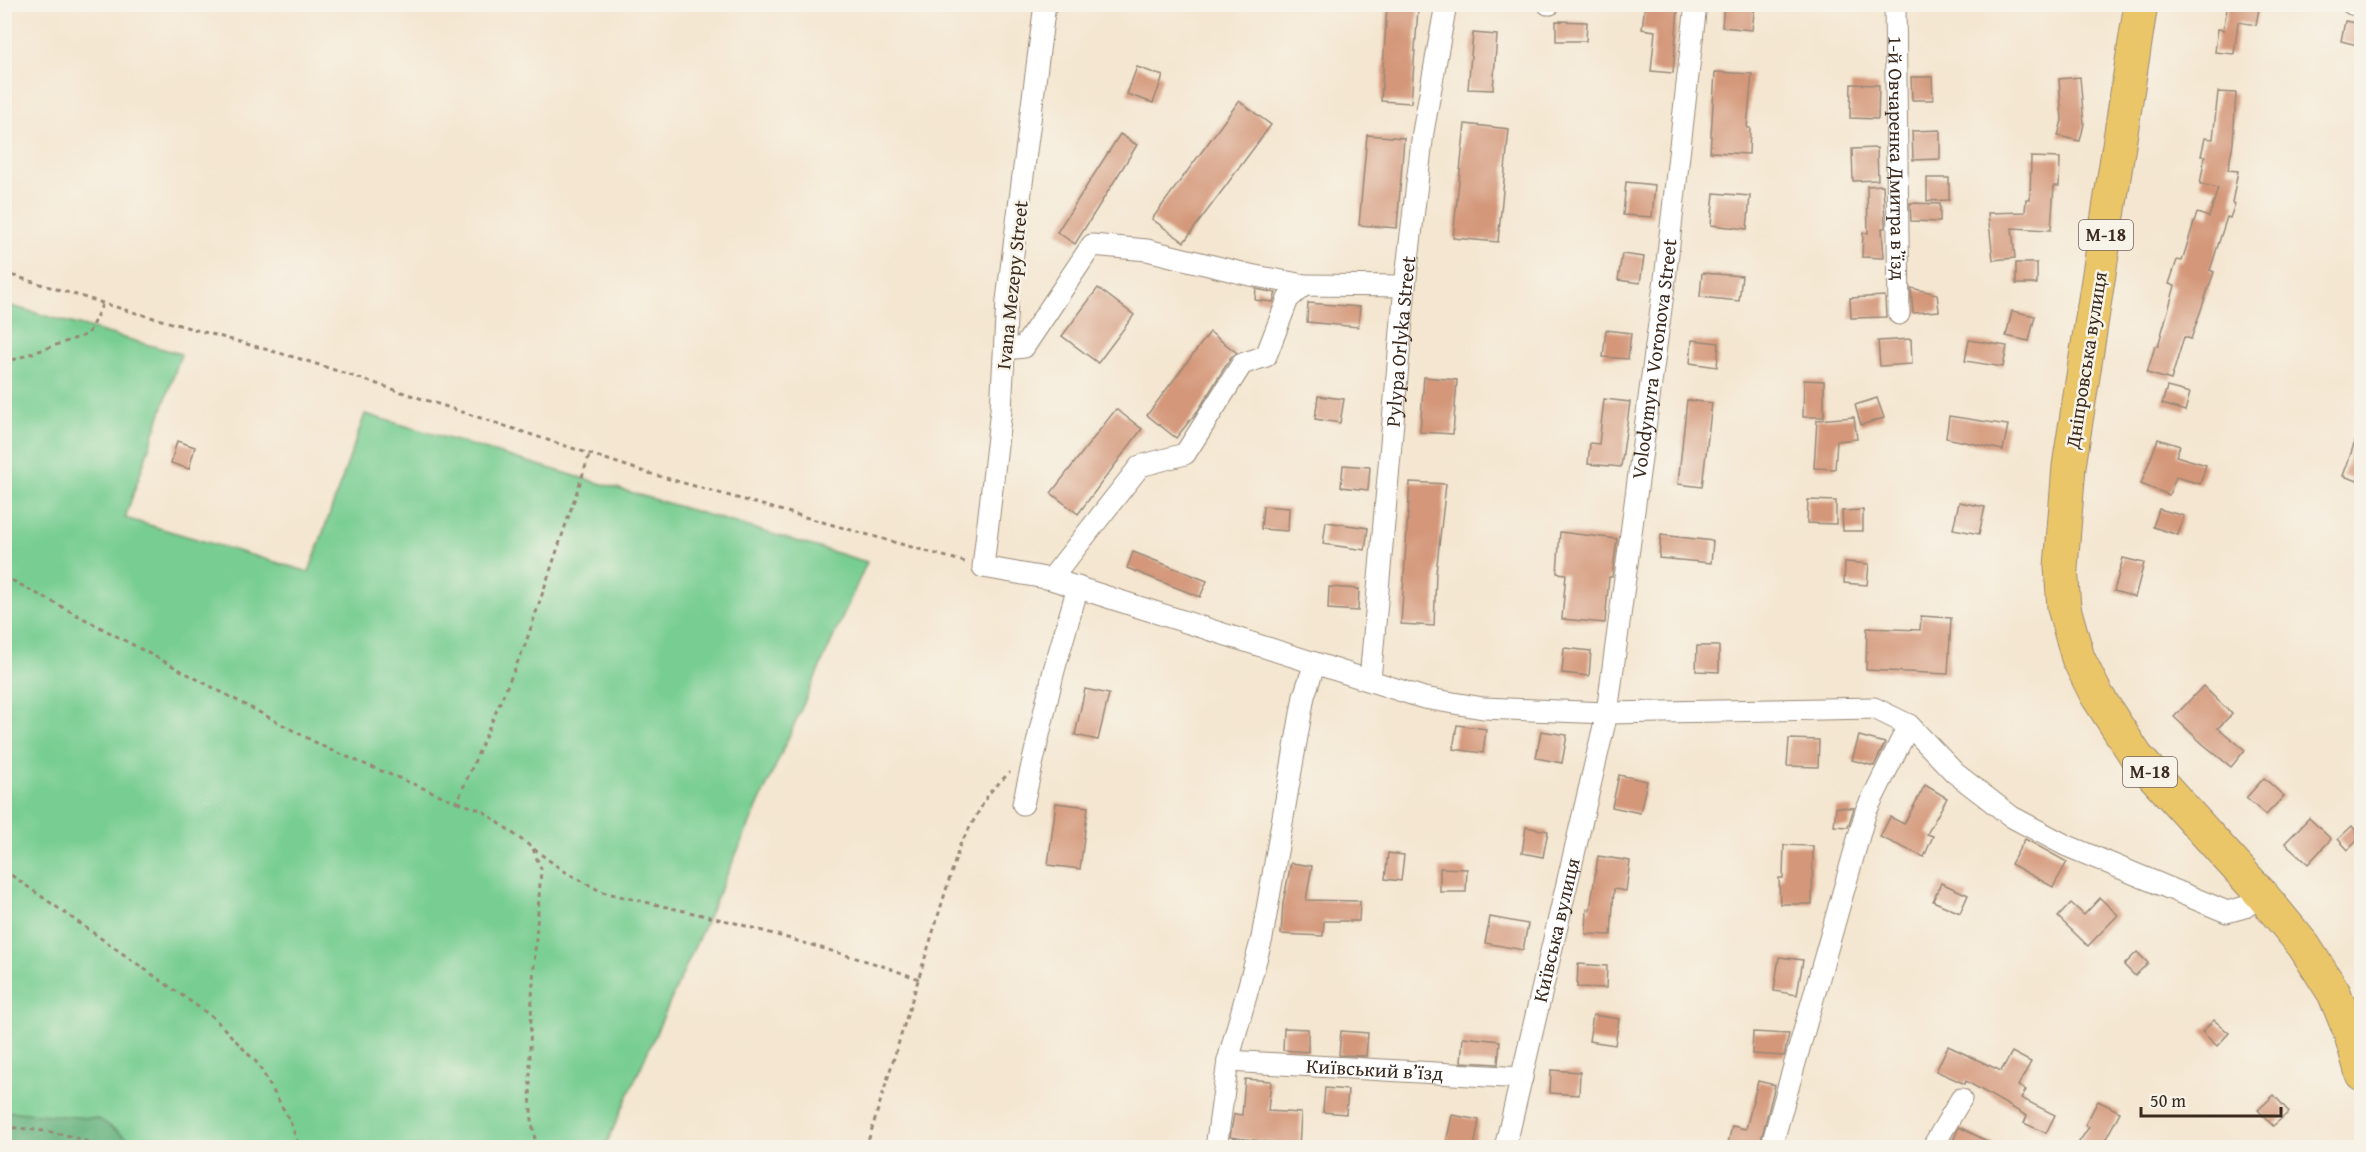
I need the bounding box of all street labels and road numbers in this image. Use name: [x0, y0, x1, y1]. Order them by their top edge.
street label: 1-й Овчаренка Дмитра в’їзд: [1881, 35, 1914, 281]
street label: Ivana Mezepy Street: [988, 199, 1035, 371]
road number: М-18: [2079, 220, 2133, 250]
street label: Volodymyra Voronova Street: [1623, 237, 1684, 481]
street label: Pylypa Orlyka Street: [1378, 254, 1422, 428]
street label: Дніпровська вулиця: [2057, 269, 2114, 452]
road number: М-18: [2123, 757, 2177, 787]
street label: Київська вулиця: [1525, 855, 1587, 1005]
street label: Київський в’їзд: [1305, 1051, 1444, 1087]

